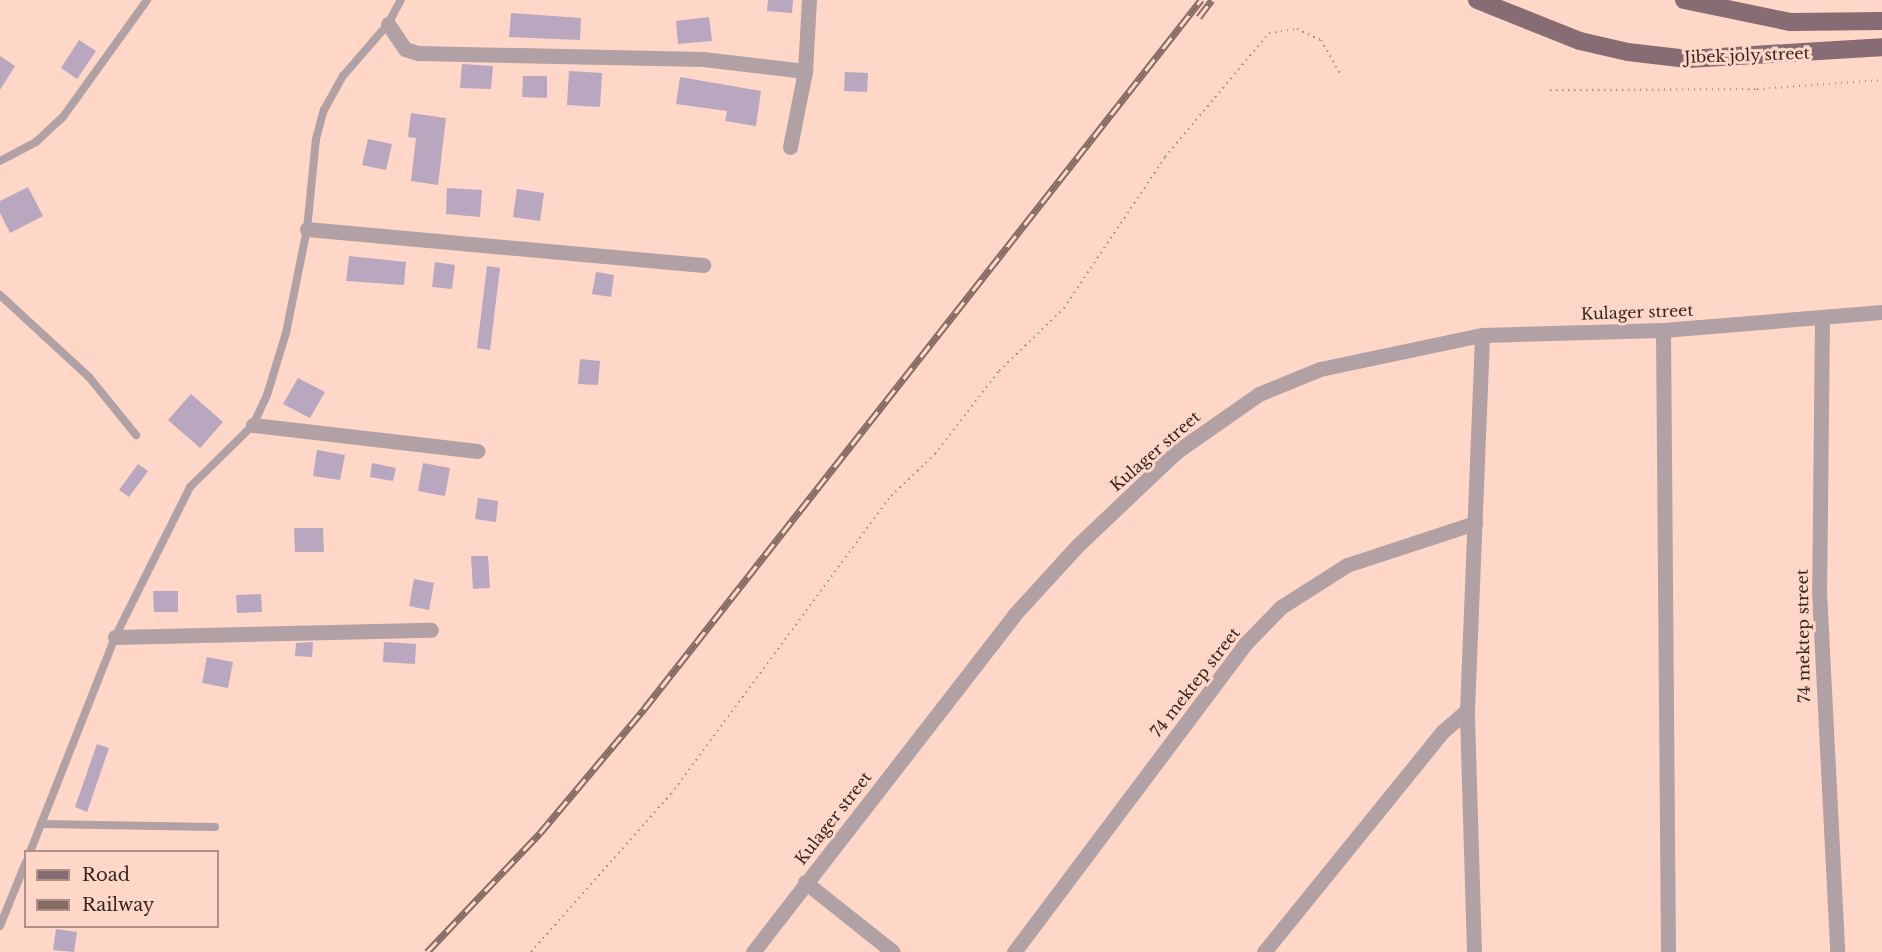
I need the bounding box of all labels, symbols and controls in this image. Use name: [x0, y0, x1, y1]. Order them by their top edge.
street label: Jibek joly street: [1684, 43, 1810, 67]
street label: Kulager street: [1580, 300, 1694, 324]
street label: Kulager street: [1106, 407, 1204, 495]
street label: 74 mektep street: [1792, 569, 1814, 703]
street label: 74 mektep street: [1146, 623, 1244, 741]
street label: Kulager street: [791, 768, 875, 868]
legend: [24, 850, 219, 928]
text: Road: [82, 864, 130, 886]
text: Railway: [82, 894, 154, 916]

